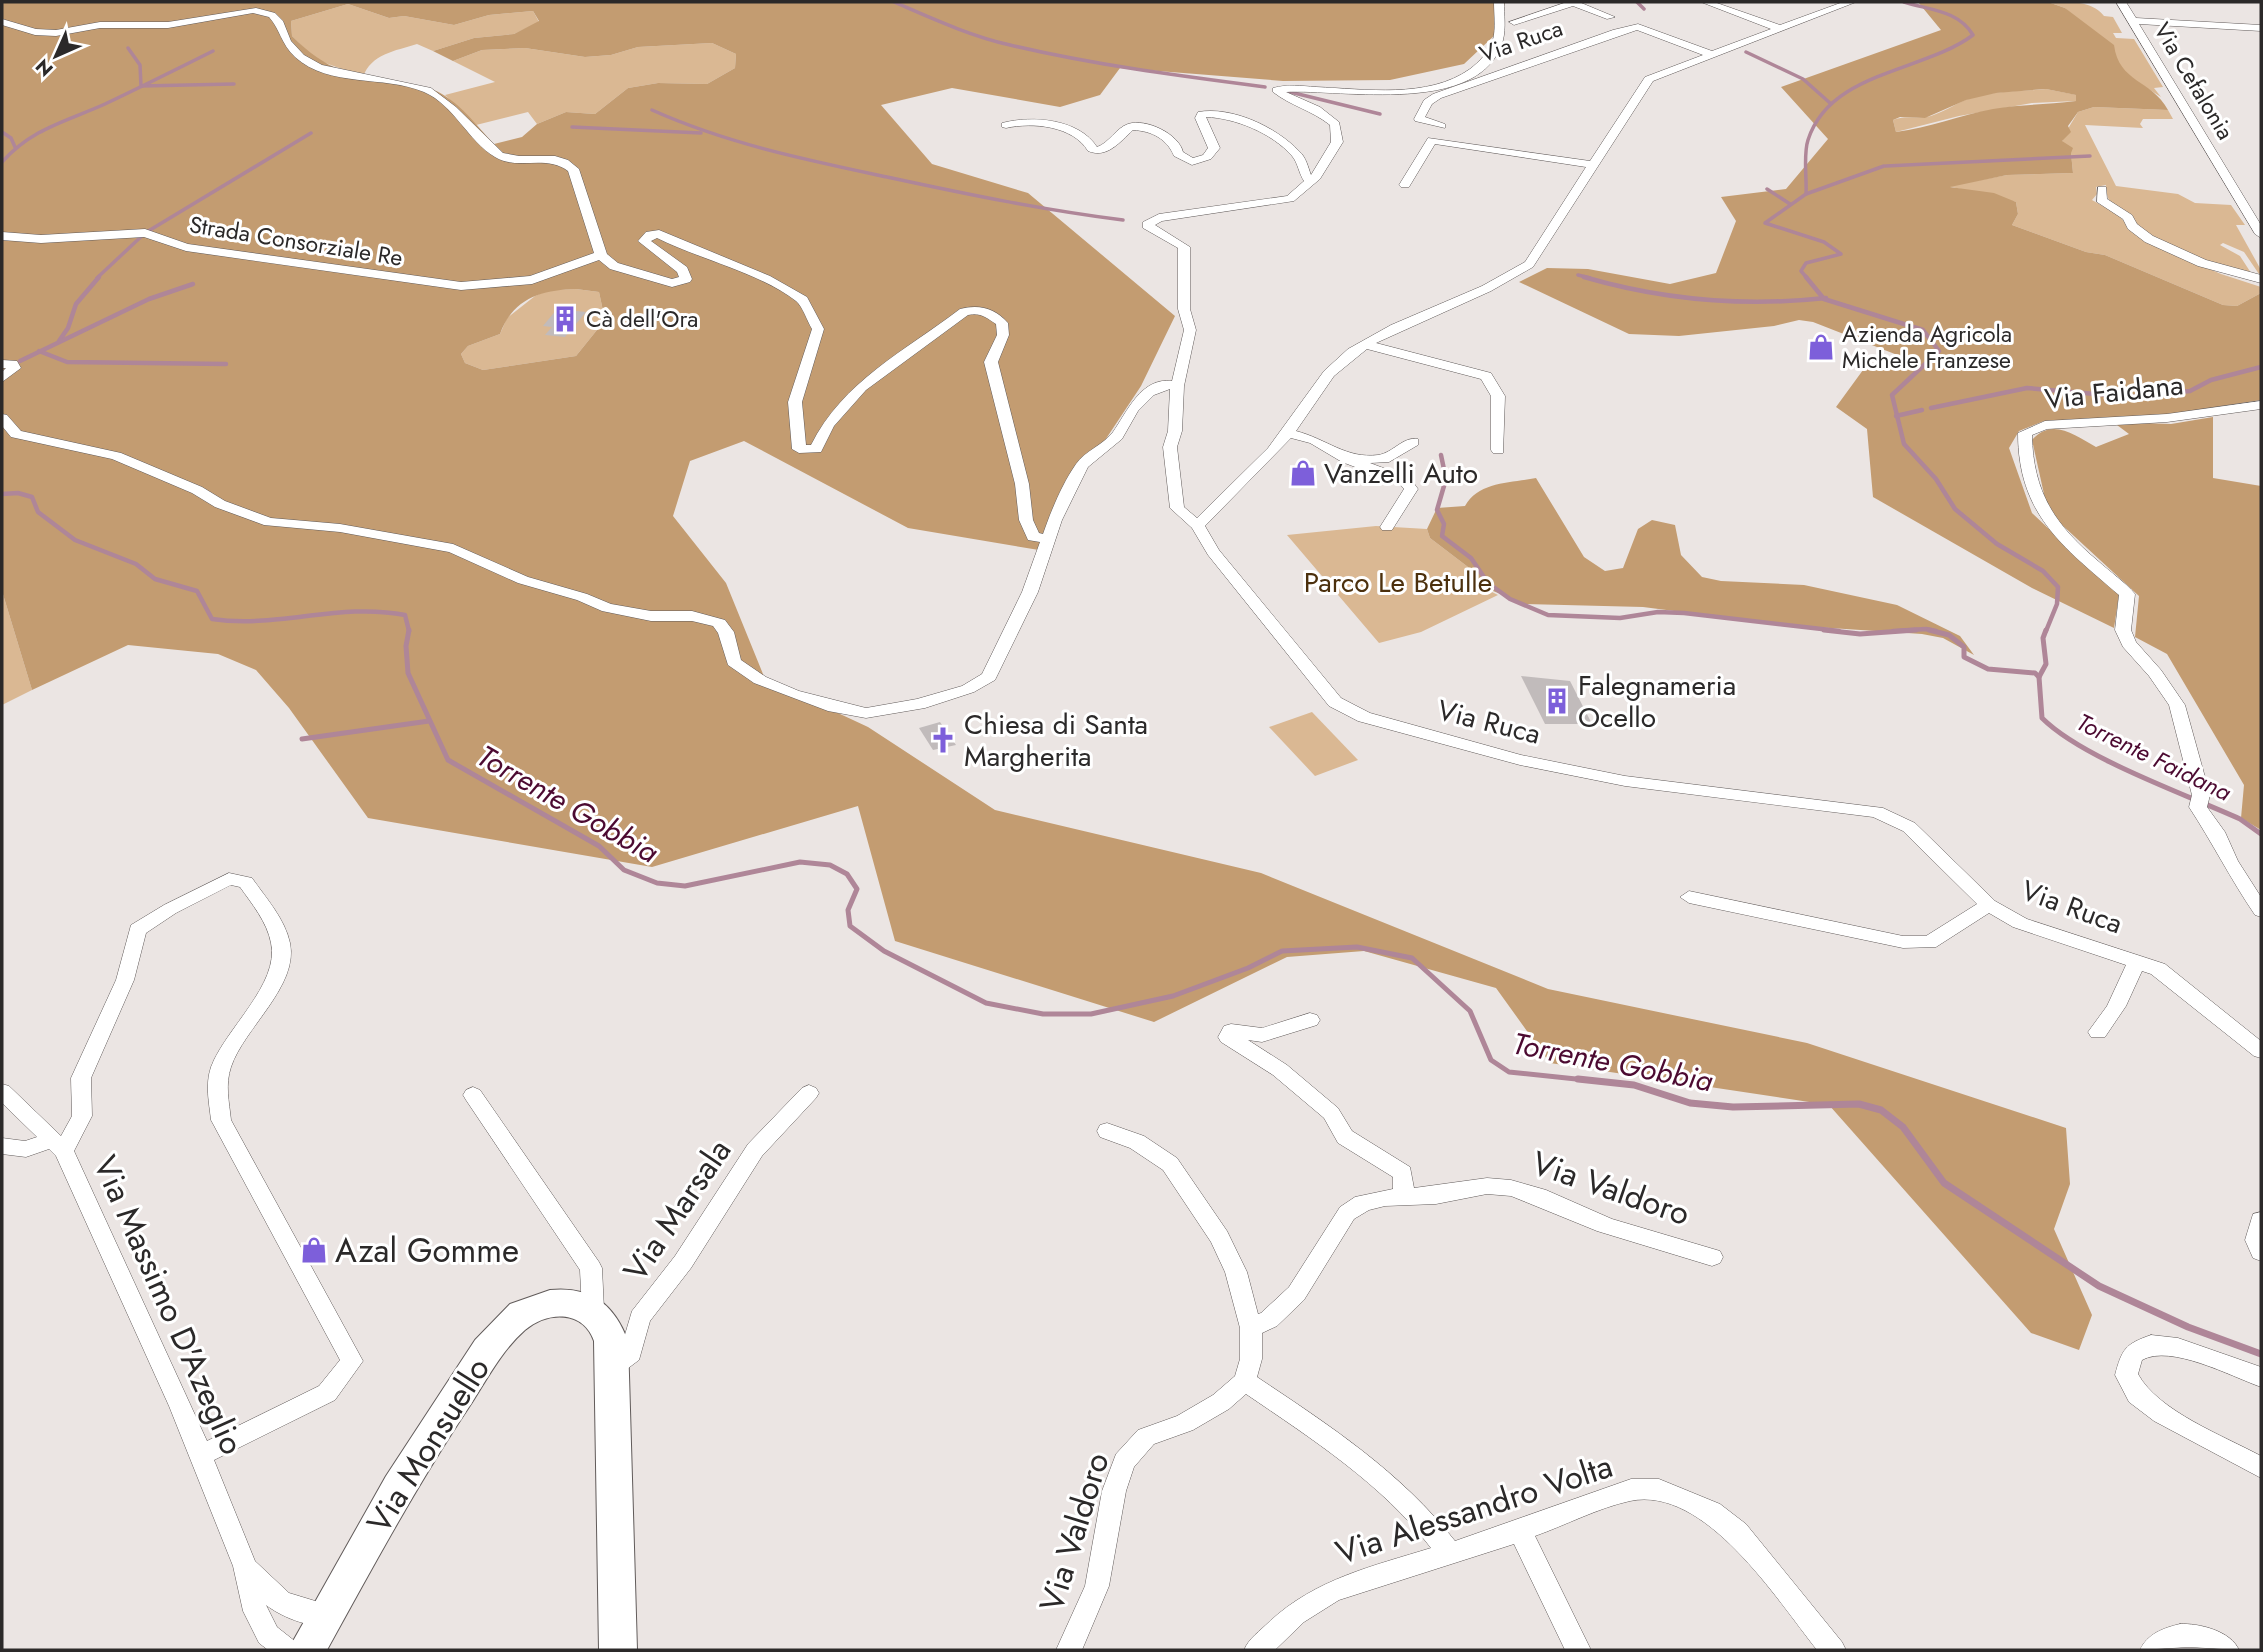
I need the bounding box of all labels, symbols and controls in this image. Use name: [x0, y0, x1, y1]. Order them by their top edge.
street label: Via Ruca: [1475, 11, 1567, 71]
street label: Via Cefalonia: [2146, 16, 2242, 146]
north arrow: [21, 21, 91, 91]
text: N: [29, 53, 59, 83]
street label: Strada Consorziale Re: [187, 207, 405, 275]
place label: Cà dell'Ora: [586, 302, 698, 336]
building icon: Cà dell'Ora: [550, 304, 580, 334]
place label: Azienda Agricola Michele Franzese: [1842, 317, 2012, 377]
shop icon: Azienda Agricola Michele Franzese: [1806, 332, 1836, 362]
street label: Via Faidana: [2043, 364, 2185, 420]
place label: Vanzelli Auto: [1324, 453, 1478, 494]
shop icon: Vanzelli Auto: [1288, 458, 1318, 488]
park label: Parco Le Betulle: [1304, 562, 1492, 603]
place label: Falegnameria Ocello: [1578, 665, 1736, 738]
building icon: Falegnameria Ocello: [1542, 686, 1572, 716]
street label: Via Ruca: [1433, 689, 1545, 755]
place label: Chiesa di Santa Margherita: [964, 704, 1148, 777]
water label: Torrente Faidana: [2071, 704, 2237, 810]
church icon: Chiesa di Santa Margherita: [928, 725, 958, 755]
water label: Torrente Gobbia: [469, 735, 667, 874]
street label: Via Ruca: [2016, 870, 2128, 944]
water label: Torrente Gobbia: [1509, 1022, 1717, 1103]
street label: Via Marsala: [612, 1129, 742, 1291]
street label: Via Valdoro: [1526, 1139, 1696, 1237]
street label: Via Massimo D'Azeglio: [82, 1148, 256, 1462]
place label: Azal Gomme: [335, 1227, 519, 1274]
shop icon: Azal Gomme: [299, 1235, 329, 1265]
street label: Via Monsuello: [355, 1348, 501, 1542]
street label: Via Alessandro Volta: [1330, 1442, 1618, 1576]
street label: Via Valdoro: [1028, 1447, 1120, 1617]

